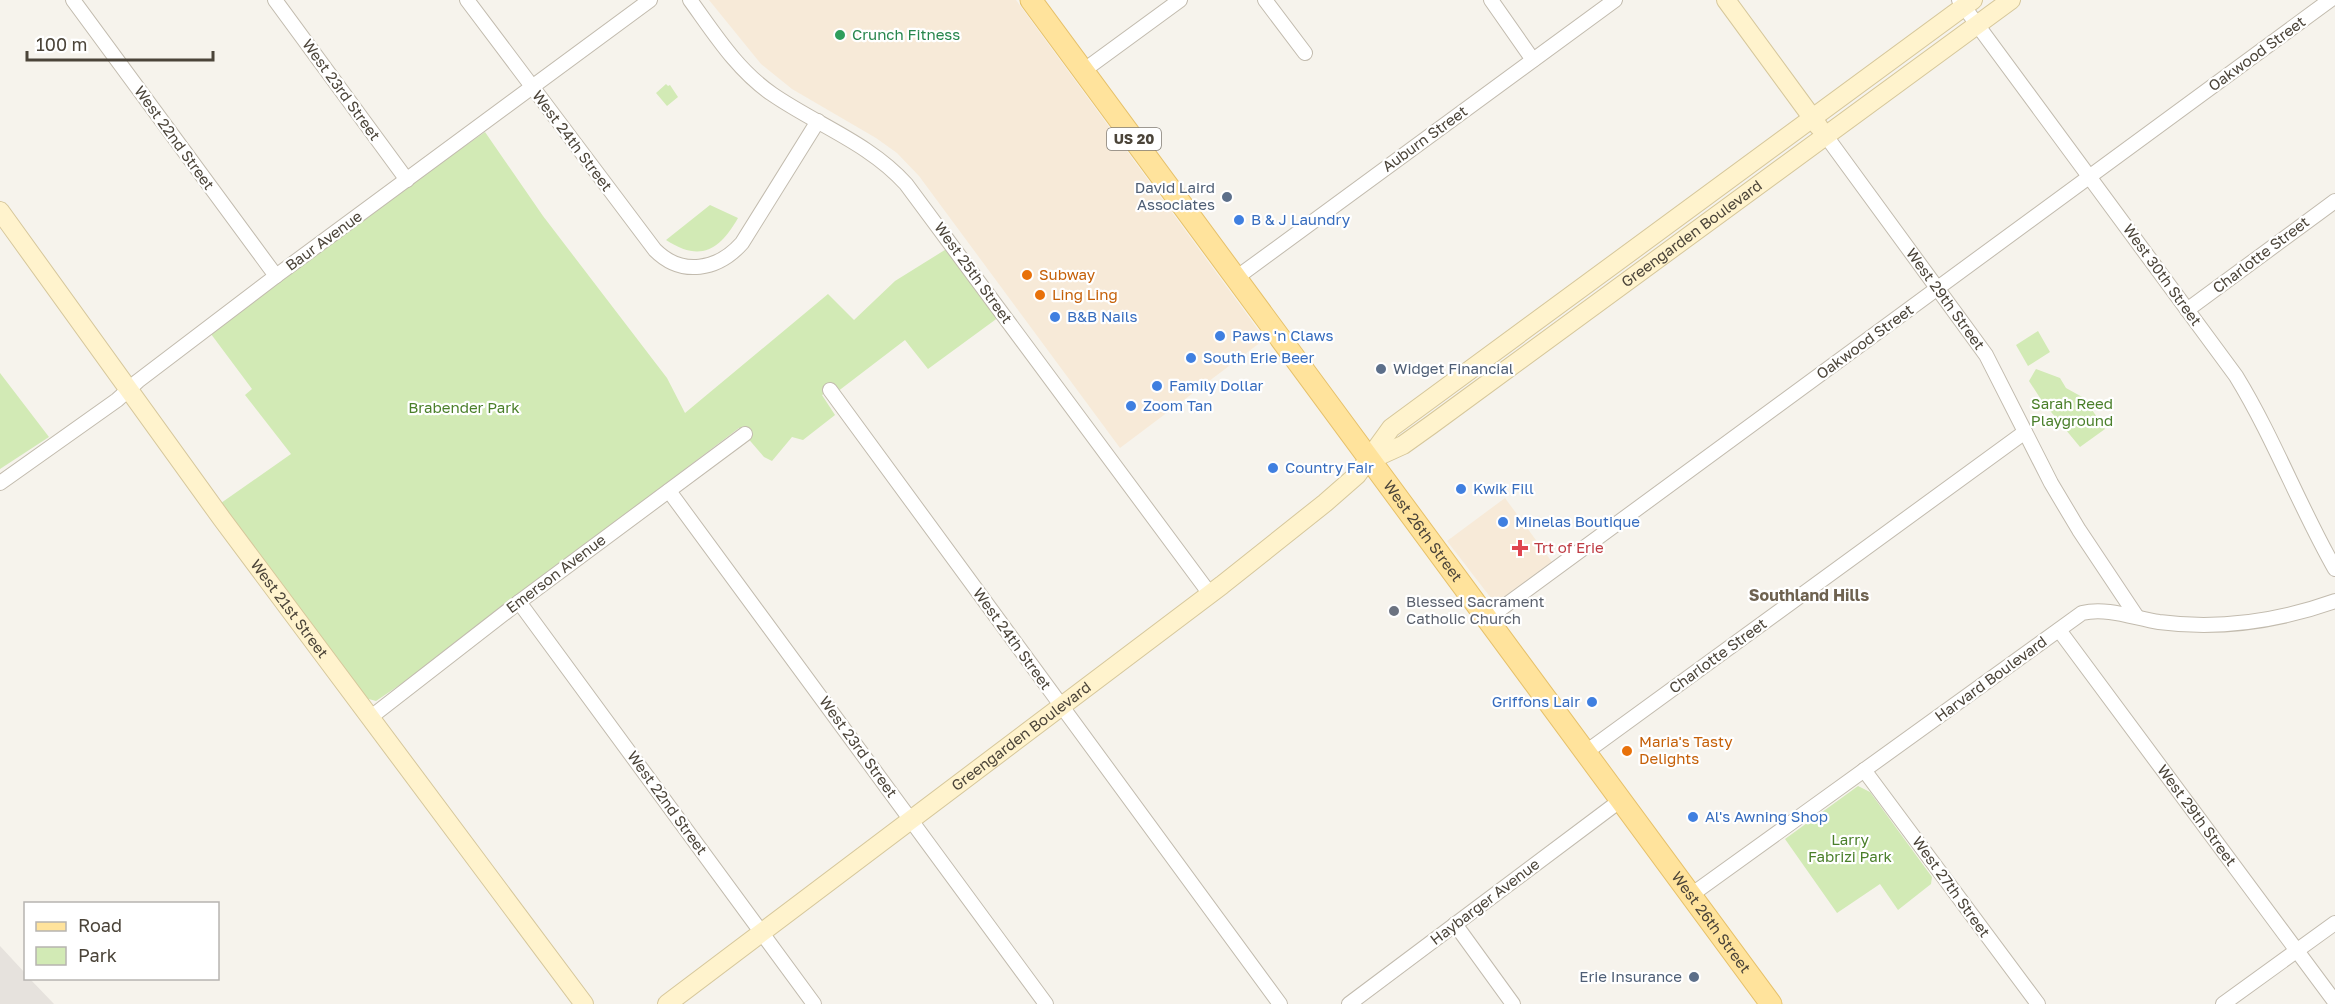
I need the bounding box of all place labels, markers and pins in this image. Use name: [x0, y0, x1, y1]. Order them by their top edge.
place label: Crunch Fitness: [852, 25, 960, 43]
marker: Crunch Fitness: [833, 28, 847, 42]
place label: David Laird Associates: [1135, 178, 1215, 213]
marker: David Laird Associates: [1220, 190, 1234, 204]
place label: B & J Laundry: [1251, 210, 1351, 228]
marker: B & J Laundry: [1232, 213, 1246, 227]
place label: Subway: [1039, 265, 1096, 283]
marker: Subway: [1020, 268, 1034, 282]
place label: Ling Ling: [1052, 285, 1118, 303]
marker: Ling Ling: [1033, 288, 1047, 302]
place label: B&B Nails: [1067, 307, 1138, 325]
marker: B&B Nails: [1048, 310, 1062, 324]
place label: Paws 'n Claws: [1232, 326, 1334, 344]
marker: Paws 'n Claws: [1213, 329, 1227, 343]
place label: South Erie Beer: [1203, 348, 1315, 366]
marker: South Erie Beer: [1184, 351, 1198, 365]
place label: Widget Financial: [1393, 359, 1514, 377]
marker: Widget Financial: [1374, 362, 1388, 376]
place label: Family Dollar: [1169, 376, 1264, 394]
marker: Family Dollar: [1150, 379, 1164, 393]
place label: Zoom Tan: [1143, 396, 1212, 414]
marker: Zoom Tan: [1124, 399, 1138, 413]
place label: Country Fair: [1285, 458, 1374, 476]
marker: Country Fair: [1266, 461, 1280, 475]
place label: Kwik Fill: [1473, 479, 1534, 497]
marker: Kwik Fill: [1454, 482, 1468, 496]
place label: Minelas Boutique: [1515, 512, 1640, 530]
marker: Minelas Boutique: [1496, 515, 1510, 529]
place label: Trt of Erie: [1534, 538, 1604, 556]
marker: Trt of Erie: [1511, 539, 1529, 557]
place label: Blessed Sacrament Catholic Church: [1406, 592, 1544, 627]
marker: Blessed Sacrament Catholic Church: [1387, 604, 1401, 618]
place label: Griffons Lair: [1492, 692, 1580, 710]
marker: Griffons Lair: [1585, 695, 1599, 709]
place label: Maria's Tasty Delights: [1639, 732, 1733, 767]
marker: Maria's Tasty Delights: [1620, 744, 1634, 758]
place label: Al's Awning Shop: [1705, 807, 1828, 825]
marker: Al's Awning Shop: [1686, 810, 1700, 824]
place label: Erie Insurance: [1579, 967, 1682, 985]
marker: Erie Insurance: [1687, 970, 1701, 984]

